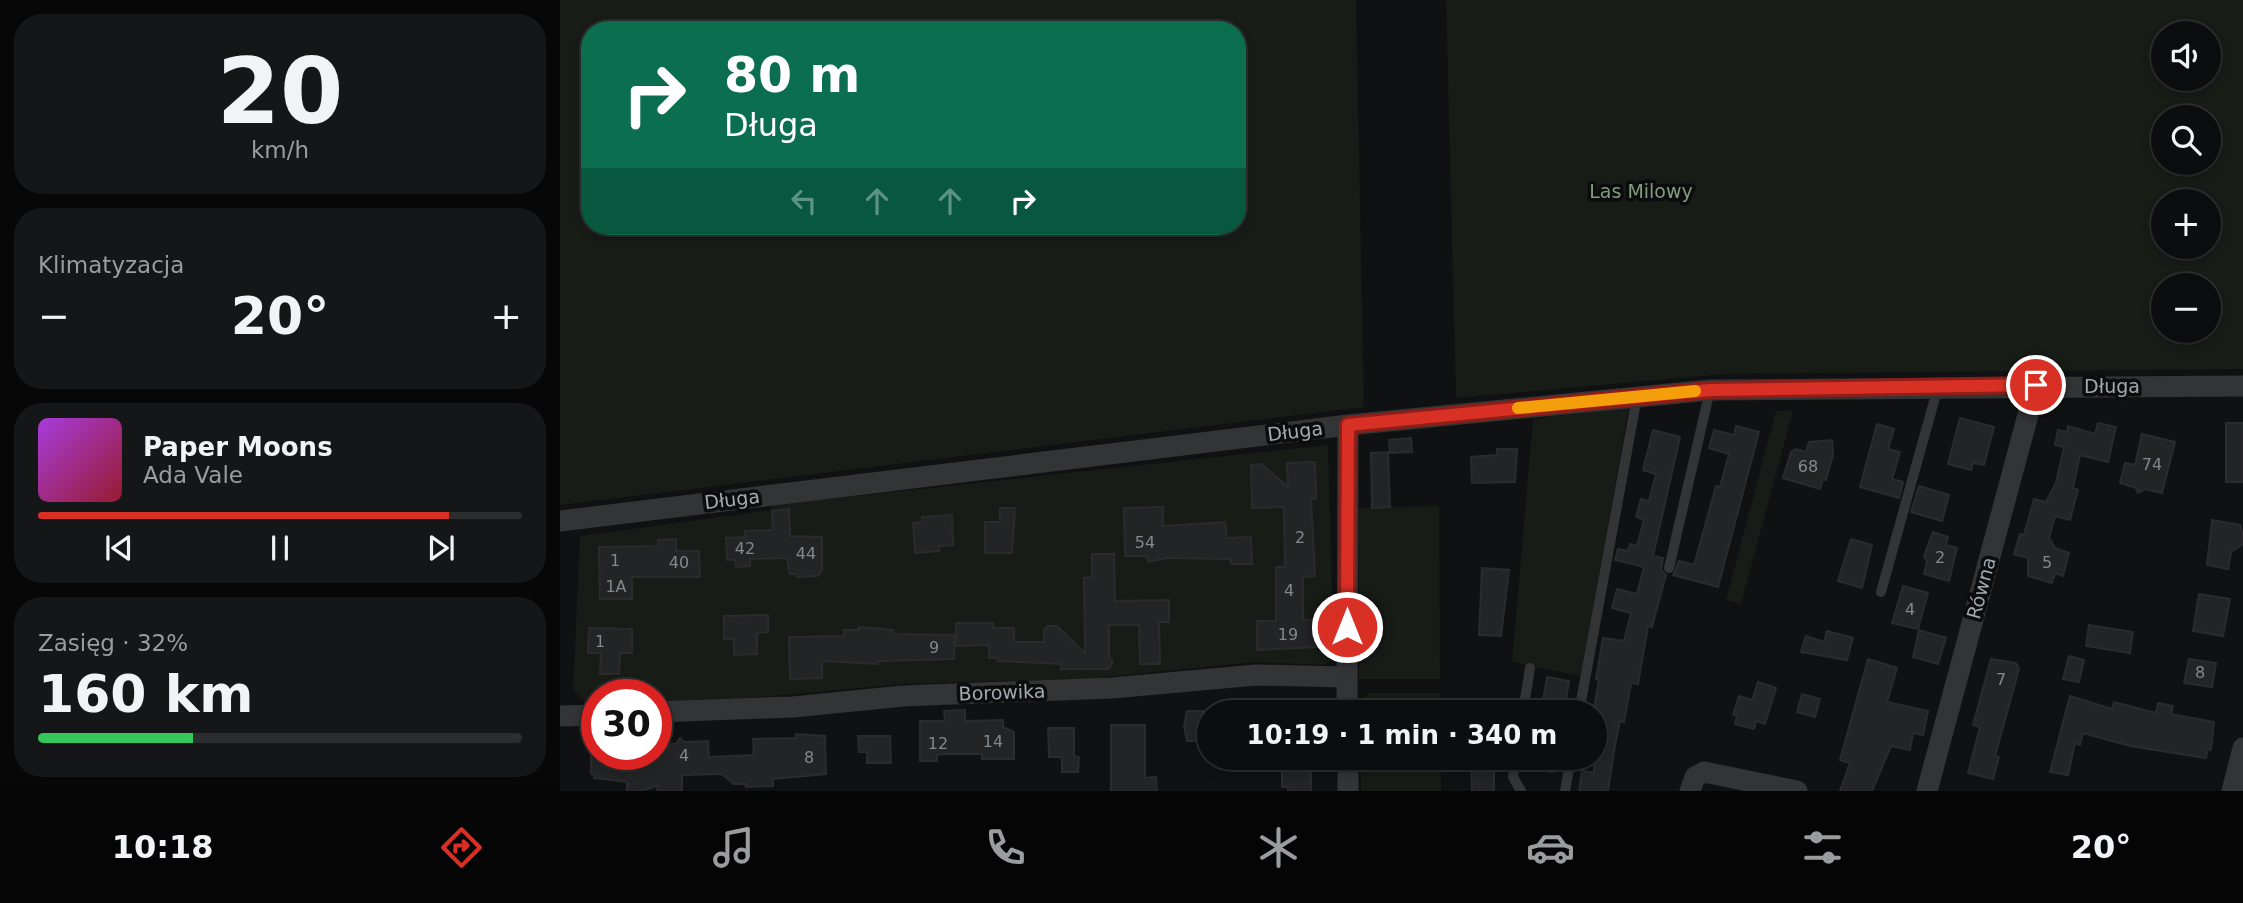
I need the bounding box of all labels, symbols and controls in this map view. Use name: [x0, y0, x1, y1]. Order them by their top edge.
map controls: [2151, 21, 2221, 343]
button: sound: [2151, 21, 2221, 91]
text: 20: [217, 39, 343, 144]
text: 80 m: [724, 47, 860, 104]
icon: right: [609, 49, 700, 140]
button: search: [2151, 105, 2221, 175]
text: Długa: [724, 106, 818, 144]
text: km/h: [251, 137, 309, 163]
park label: Las Milowy: [1589, 180, 1693, 202]
icon: left: [785, 182, 823, 220]
icon: ahead: [858, 182, 896, 220]
icon: ahead: [931, 182, 969, 220]
icon: right: [1004, 182, 1042, 220]
button: +: [2151, 189, 2221, 259]
text: Klimatyzacja: [38, 252, 184, 278]
button: −: [2151, 273, 2221, 343]
text: 20°: [231, 286, 329, 346]
text: −: [38, 294, 70, 338]
text: +: [490, 294, 522, 338]
pin: [2006, 355, 2066, 415]
icon: arrive: [2017, 366, 2055, 404]
street label: Długa: [2084, 375, 2140, 397]
street label: Długa: [1266, 417, 1324, 445]
text: Paper Moons: [143, 432, 333, 462]
house number: 74: [2142, 455, 2162, 474]
house number: 68: [1798, 457, 1818, 476]
text: Ada Vale: [143, 462, 243, 488]
street label: Długa: [703, 485, 761, 513]
house number: 2: [1295, 528, 1305, 547]
icon: previous: [100, 529, 138, 567]
icon: pause: [261, 529, 299, 567]
icon: next: [422, 529, 460, 567]
house number: 54: [1135, 533, 1155, 552]
house number: 42: [735, 539, 755, 558]
house number: 44: [796, 544, 816, 563]
house number: 2: [1935, 548, 1945, 567]
house number: 1: [610, 551, 620, 570]
house number: 40: [669, 553, 689, 572]
house number: 5: [2042, 553, 2052, 572]
street label: Równa: [1962, 555, 2000, 621]
house number: 1A: [605, 577, 627, 596]
house number: 4: [1284, 581, 1294, 600]
position arrow: [1310, 590, 1384, 664]
house number: 4: [1905, 600, 1915, 619]
house number: 19: [1278, 625, 1298, 644]
text: Zasięg · 32%: [38, 630, 188, 656]
house number: 1: [595, 632, 605, 651]
house number: 9: [929, 638, 939, 657]
house number: 8: [2195, 663, 2205, 682]
text: 160 km: [38, 664, 253, 724]
house number: 7: [1996, 670, 2006, 689]
speed limit sign: 30: [581, 679, 672, 770]
street label: Borowika: [958, 679, 1046, 705]
text: 10:19 · 1 min · 340 m: [1247, 720, 1557, 750]
house number: 14: [983, 732, 1003, 751]
house number: 12: [928, 734, 948, 753]
house number: 4: [679, 746, 689, 765]
house number: 8: [804, 748, 814, 767]
icon: directions: [437, 823, 486, 872]
icon: music: [709, 823, 758, 872]
icon: phone: [981, 823, 1030, 872]
icon: climate: [1254, 823, 1303, 872]
icon: car: [1526, 823, 1575, 872]
icon: filters: [1798, 823, 1847, 872]
text: 10:18: [112, 828, 214, 866]
text: 20°: [2071, 828, 2131, 866]

